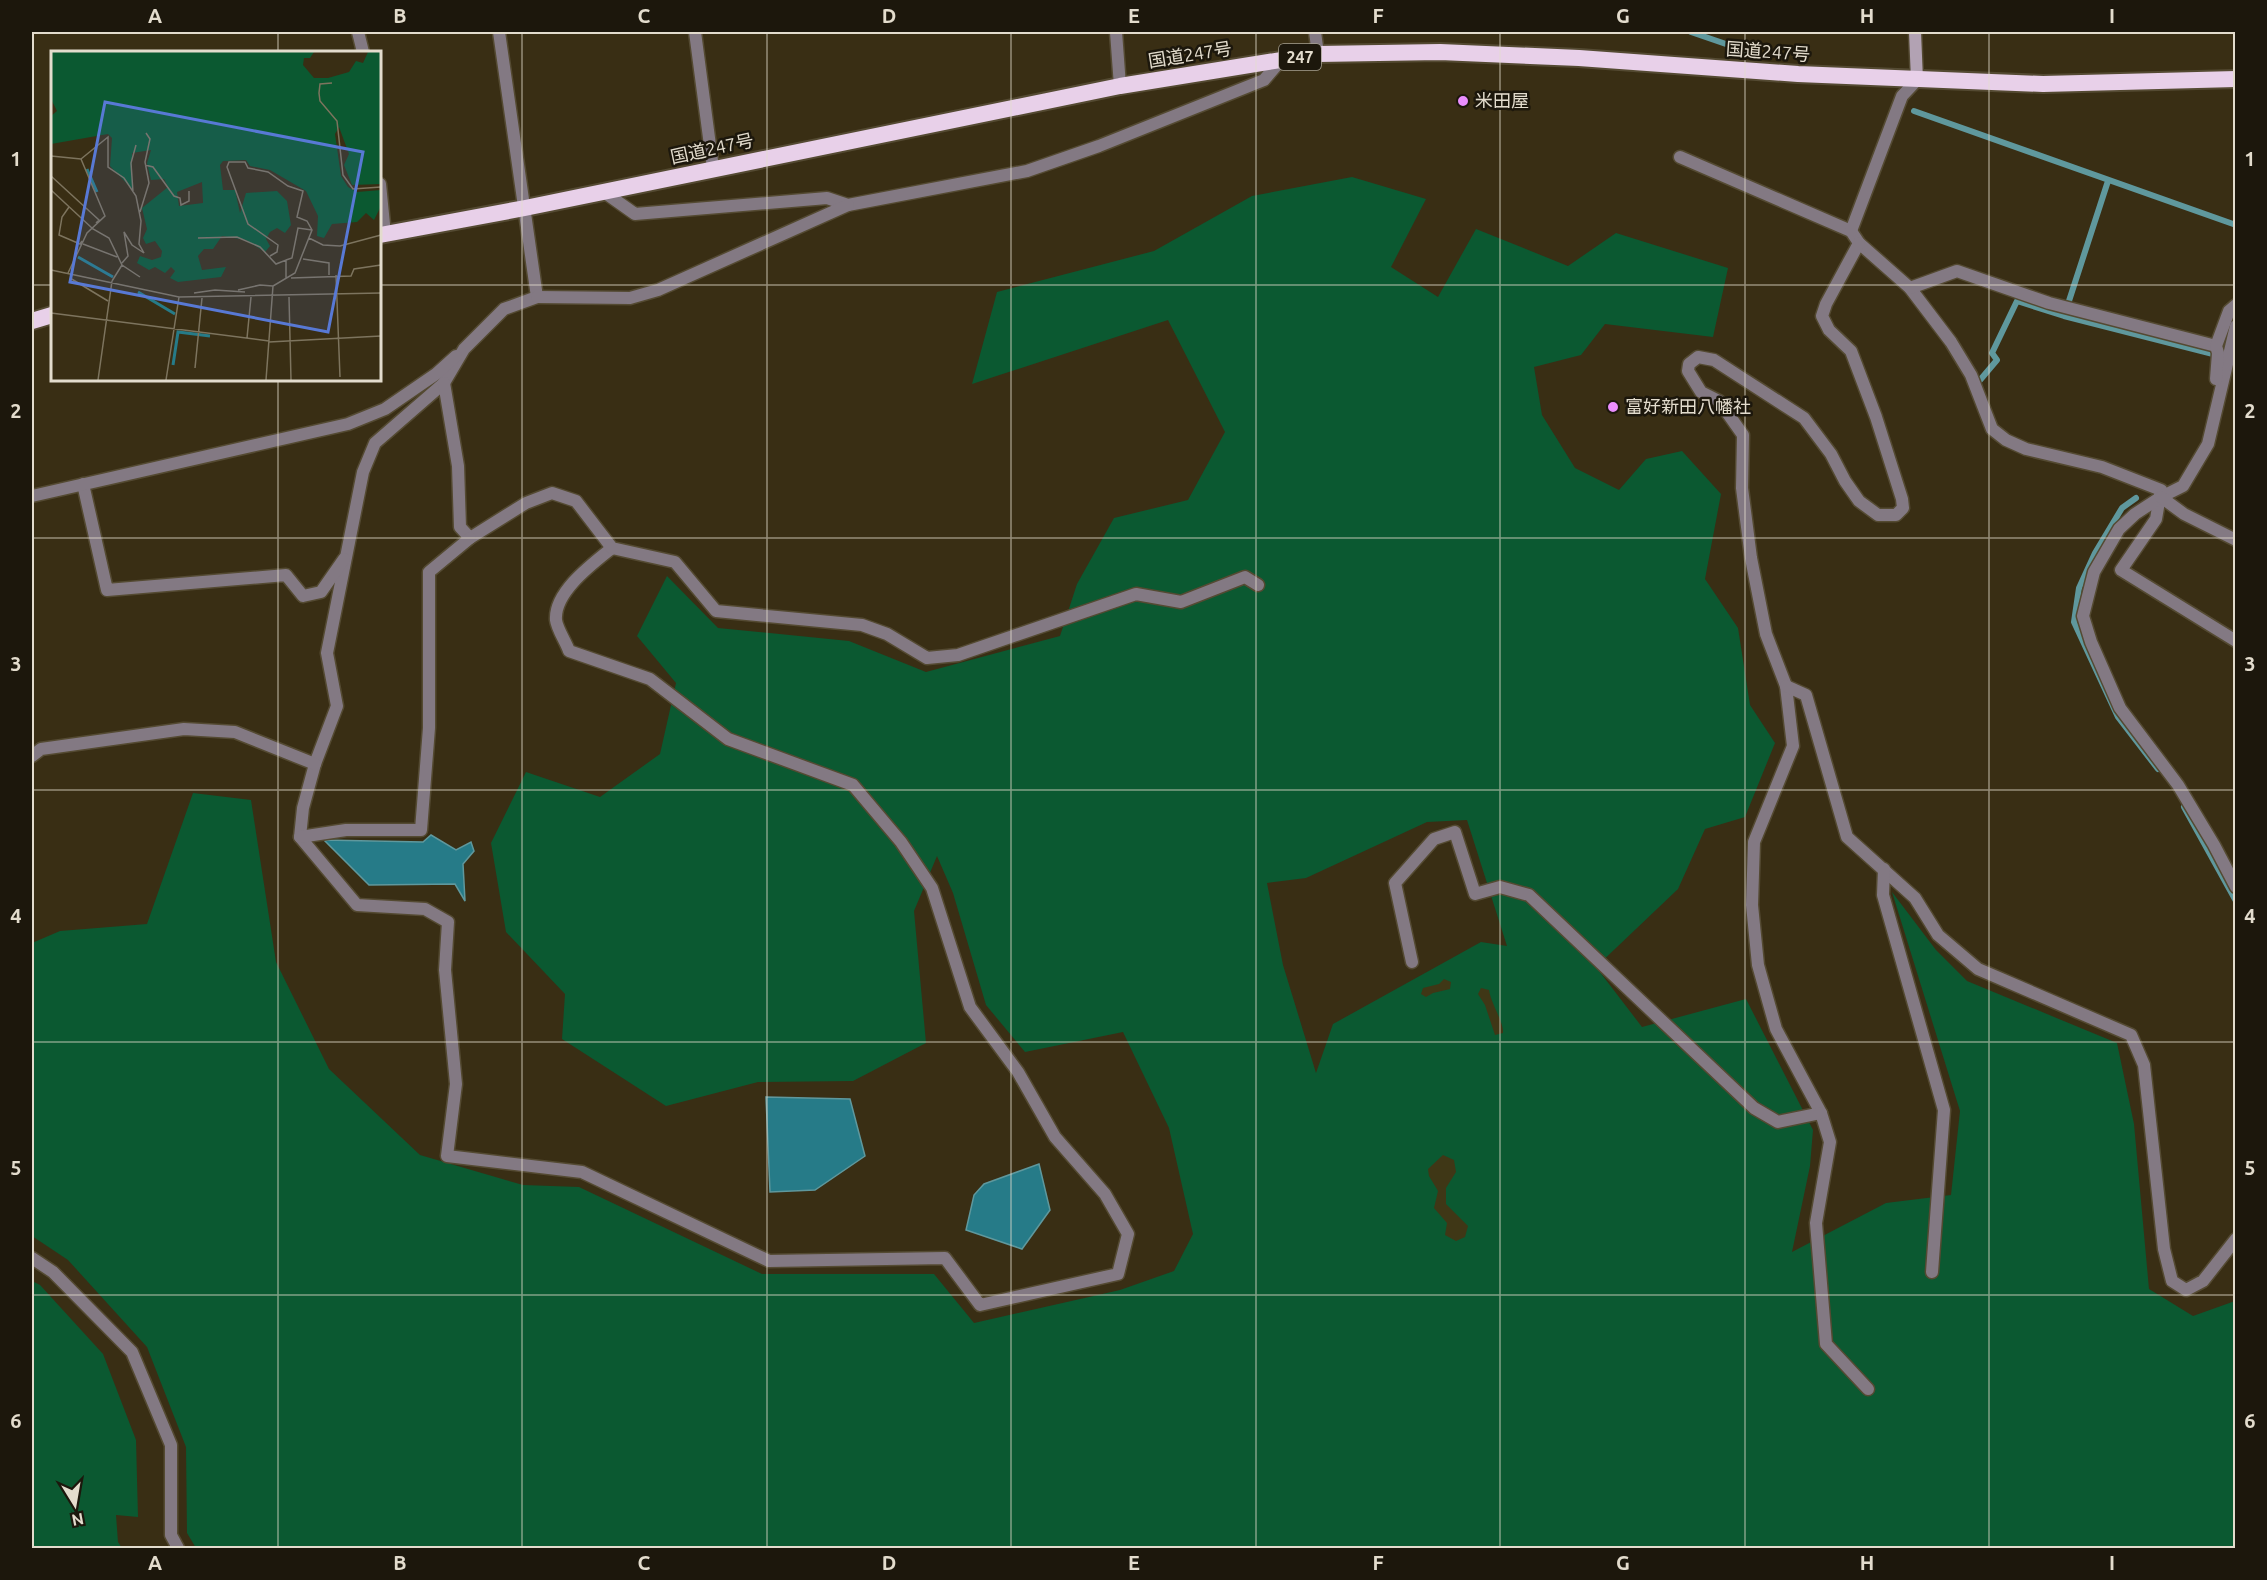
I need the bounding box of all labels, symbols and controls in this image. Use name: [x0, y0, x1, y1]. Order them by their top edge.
text: A: [148, 4, 162, 27]
text: B: [393, 4, 407, 27]
text: C: [638, 4, 651, 27]
text: D: [882, 4, 896, 27]
text: E: [1128, 4, 1140, 27]
text: F: [1372, 4, 1384, 27]
text: G: [1616, 4, 1630, 27]
text: H: [1860, 4, 1874, 27]
text: I: [2109, 4, 2115, 27]
street label: 国道247号: [1147, 38, 1233, 70]
street label: 国道247号: [1725, 38, 1811, 64]
road number: 247: [1279, 44, 1321, 70]
inset map: [51, 51, 381, 381]
place label: 米田屋: [1475, 90, 1529, 110]
marker: 米田屋: [1456, 94, 1470, 108]
street label: 国道247号: [668, 129, 755, 167]
text: 1: [10, 147, 22, 170]
text: 1: [2244, 147, 2256, 170]
place label: 富好新田八幡社: [1625, 396, 1751, 416]
text: 2: [10, 399, 22, 422]
text: 2: [2244, 399, 2256, 422]
marker: 富好新田八幡社: [1606, 400, 1620, 414]
text: 3: [10, 652, 22, 675]
text: 3: [2244, 652, 2256, 675]
text: 4: [10, 904, 22, 927]
text: 4: [2244, 904, 2256, 927]
text: 5: [10, 1156, 22, 1179]
text: 5: [2244, 1156, 2256, 1179]
text: 6: [10, 1409, 22, 1432]
text: 6: [2244, 1409, 2256, 1432]
north arrow: [45, 1475, 105, 1535]
text: N: [70, 1510, 85, 1530]
text: A: [148, 1551, 162, 1574]
text: B: [393, 1551, 407, 1574]
text: C: [638, 1551, 651, 1574]
text: D: [882, 1551, 896, 1574]
text: E: [1128, 1551, 1140, 1574]
text: F: [1372, 1551, 1384, 1574]
text: G: [1616, 1551, 1630, 1574]
text: H: [1860, 1551, 1874, 1574]
text: I: [2109, 1551, 2115, 1574]

